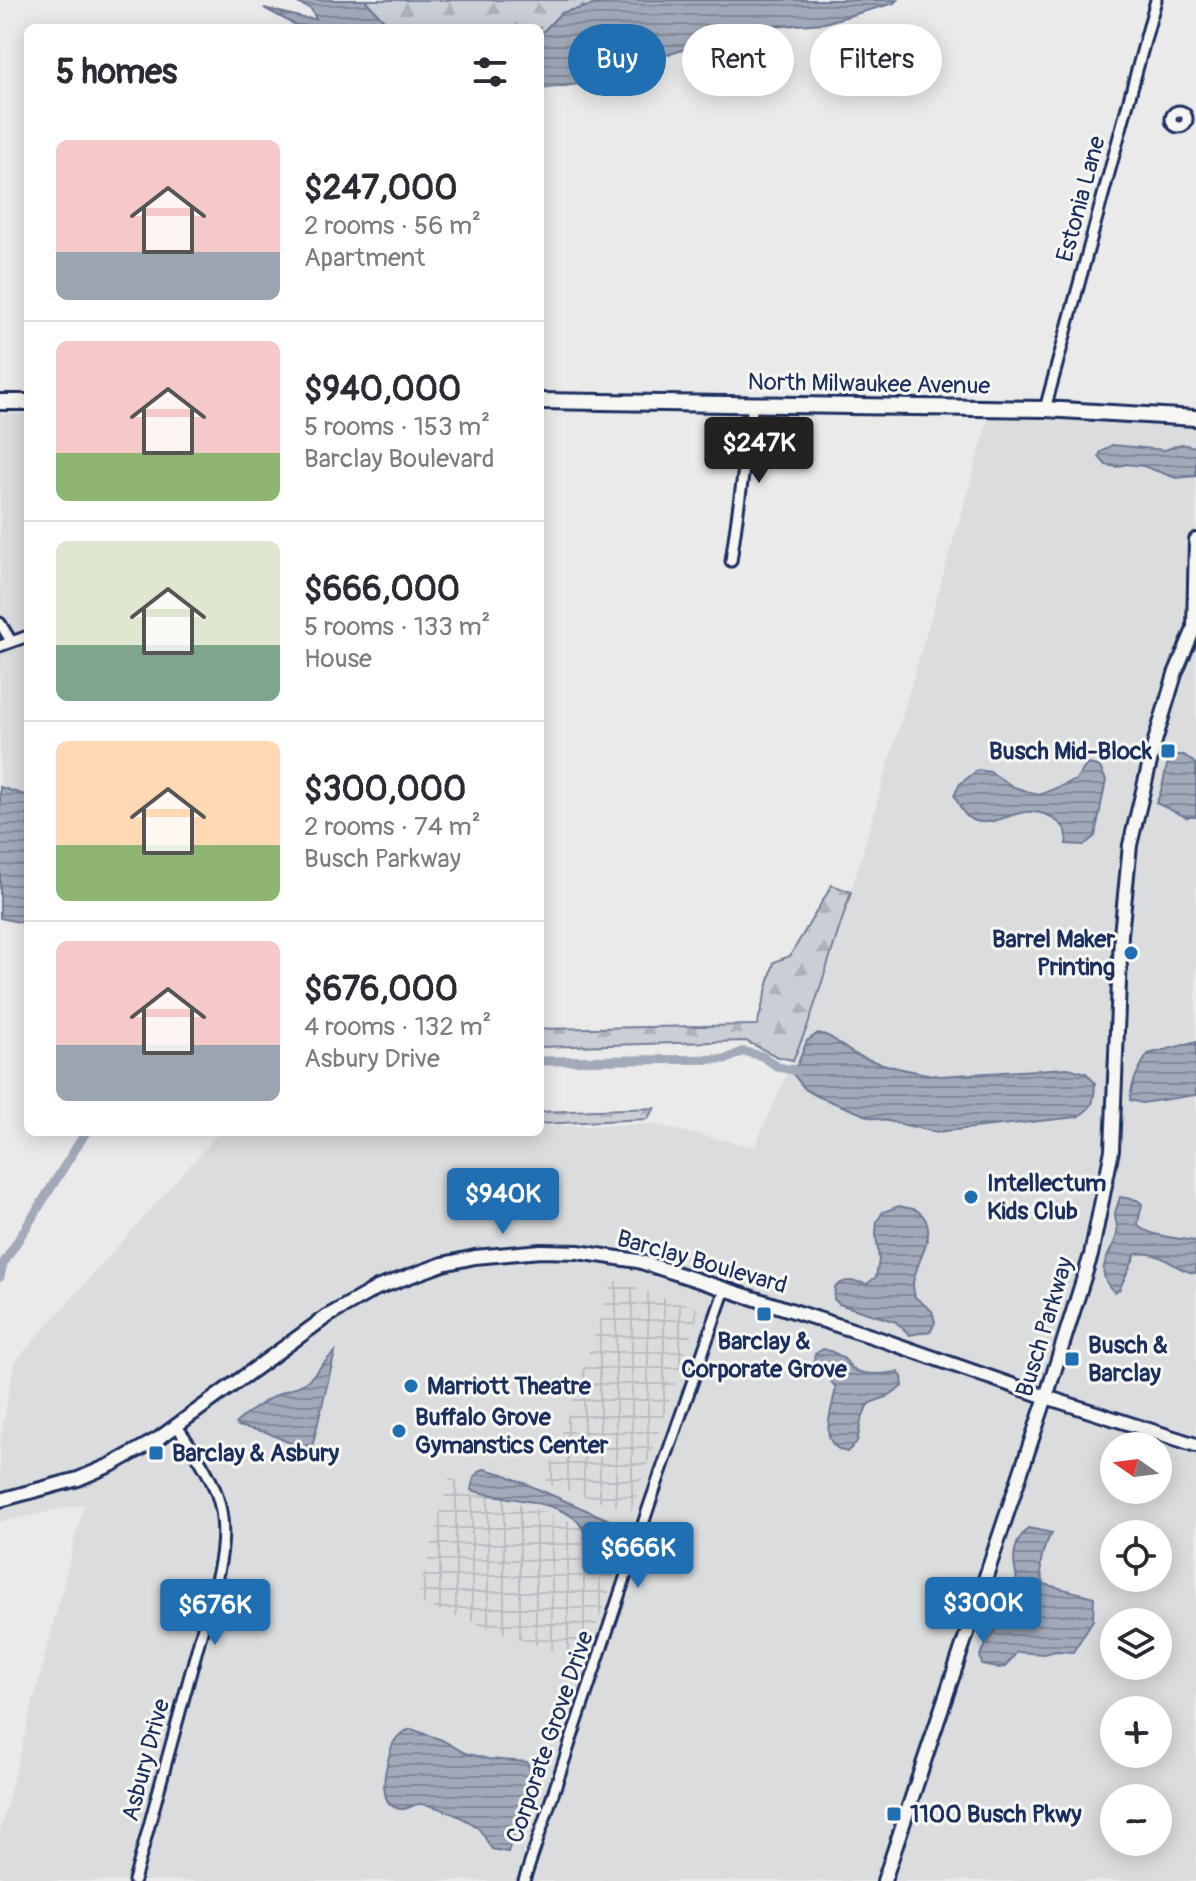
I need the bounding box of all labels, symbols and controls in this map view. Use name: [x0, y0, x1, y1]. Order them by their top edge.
chip: Buy: [568, 24, 666, 96]
chip: Rent: [682, 24, 794, 96]
chip: Filters: [810, 24, 942, 96]
icon: filters: [468, 50, 512, 94]
text: 5 homes: [56, 51, 177, 94]
street label: Estonia Lane: [1050, 133, 1112, 265]
text: $247,000: [304, 167, 457, 210]
icon: home: [120, 172, 216, 268]
text: 2 rooms · 56 m²: [304, 210, 481, 242]
text: Apartment: [304, 242, 425, 274]
street label: North Milwaukee Avenue: [747, 367, 991, 401]
text: $940,000: [304, 368, 461, 411]
icon: home: [120, 373, 216, 469]
text: 5 rooms · 153 m²: [304, 411, 490, 443]
pin: $247K: [703, 417, 815, 485]
text: $247K: [722, 427, 796, 459]
text: Barclay Boulevard: [304, 443, 494, 475]
text: $666,000: [304, 568, 460, 611]
icon: home: [120, 573, 216, 669]
text: 5 rooms · 133 m²: [304, 611, 490, 643]
text: House: [304, 643, 372, 675]
place label: Busch Mid-Block: [989, 737, 1153, 766]
marker: Busch Mid-Block: [1159, 742, 1177, 760]
text: $300,000: [304, 768, 466, 811]
icon: home: [120, 773, 216, 869]
text: 2 rooms · 74 m²: [304, 811, 481, 843]
text: Busch Parkway: [304, 843, 461, 875]
place label: Barrel Maker Printing: [992, 925, 1115, 982]
marker: Barrel Maker Printing: [1122, 944, 1140, 962]
text: $676,000: [304, 968, 458, 1011]
icon: home: [120, 973, 216, 1069]
text: 4 rooms · 132 m²: [304, 1011, 492, 1043]
text: Asbury Drive: [304, 1043, 440, 1075]
pin: $940K: [447, 1168, 559, 1236]
place label: Intellectum Kids Club: [987, 1169, 1106, 1226]
text: $940K: [465, 1178, 541, 1210]
marker: Intellectum Kids Club: [962, 1188, 980, 1206]
street label: Barclay Boulevard: [614, 1224, 790, 1300]
street label: Busch Parkway: [1010, 1254, 1080, 1400]
marker: Barclay & Corporate Grove: [755, 1305, 773, 1323]
place label: Barclay & Corporate Grove: [681, 1327, 848, 1384]
place label: Busch & Barclay: [1088, 1331, 1168, 1388]
marker: Busch & Barclay: [1063, 1350, 1081, 1368]
place label: Marriott Theatre: [427, 1372, 592, 1401]
marker: Marriott Theatre: [402, 1377, 420, 1395]
place label: Buffalo Grove Gymanstics Center: [415, 1403, 609, 1460]
marker: Buffalo Grove Gymanstics Center: [390, 1422, 408, 1440]
north arrow: [1100, 1432, 1172, 1504]
map controls: [1100, 1432, 1172, 1856]
place label: Barclay & Asbury: [172, 1439, 340, 1468]
marker: Barclay & Asbury: [147, 1444, 165, 1462]
button: locate: [1100, 1520, 1172, 1592]
pin: $666K: [582, 1522, 694, 1590]
text: $666K: [600, 1532, 676, 1564]
pin: $300K: [927, 1577, 1039, 1645]
pin: $676K: [159, 1579, 271, 1647]
text: $300K: [943, 1587, 1023, 1619]
text: $676K: [178, 1589, 252, 1621]
button: layers: [1100, 1608, 1172, 1680]
street label: Corporate Grove Drive: [500, 1627, 600, 1847]
street label: Asbury Drive: [116, 1696, 176, 1824]
button: +: [1100, 1696, 1172, 1768]
button: −: [1100, 1784, 1172, 1856]
place label: 1100 Busch Pkwy: [910, 1800, 1082, 1829]
marker: 1100 Busch Pkwy: [885, 1805, 903, 1823]

